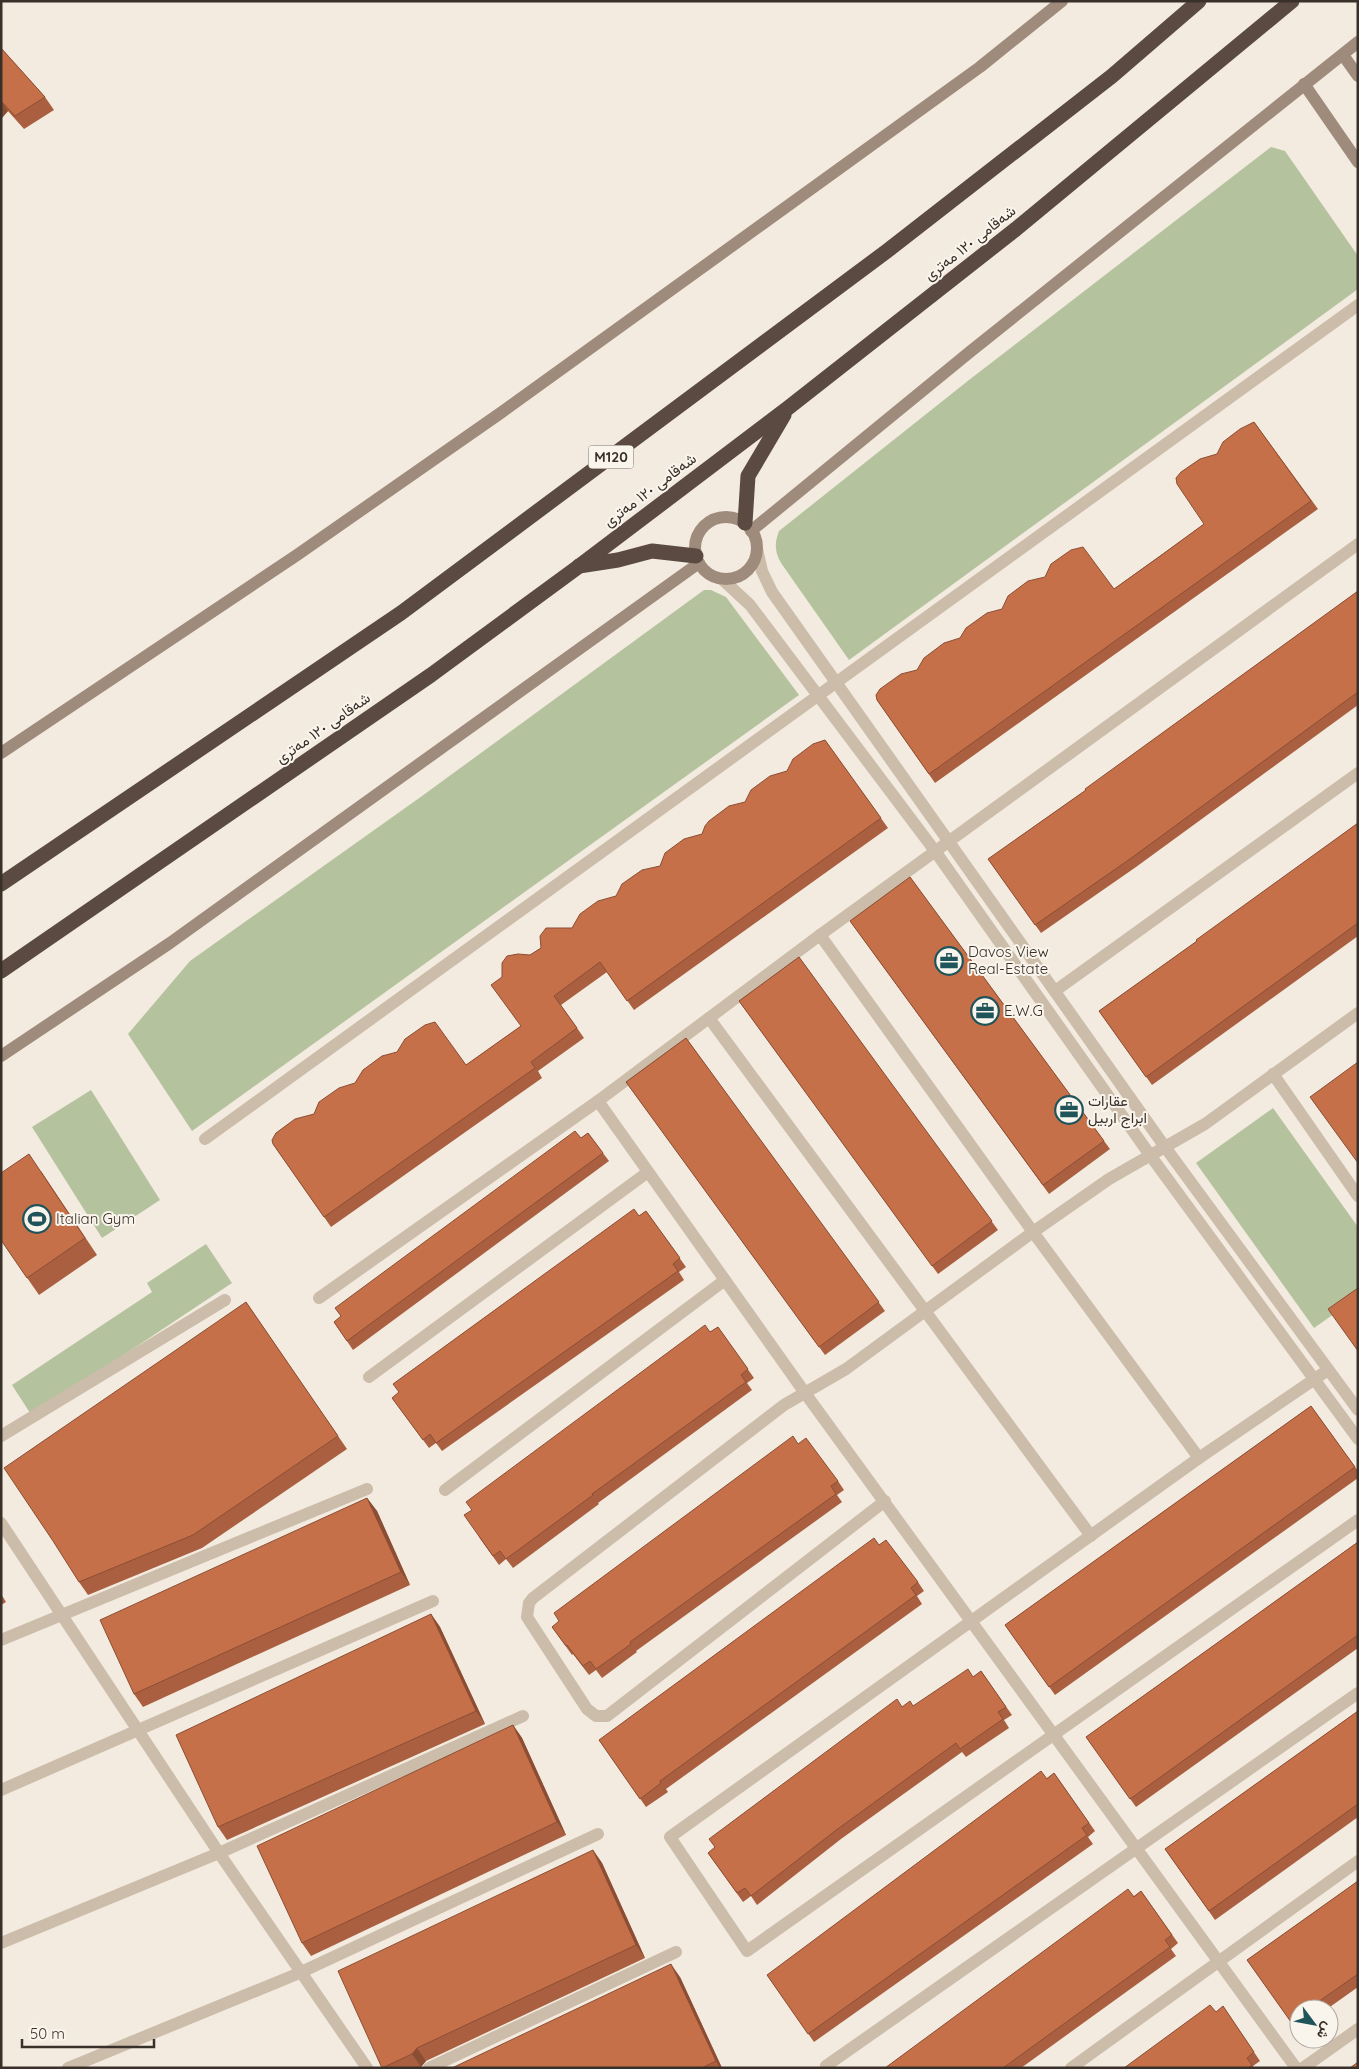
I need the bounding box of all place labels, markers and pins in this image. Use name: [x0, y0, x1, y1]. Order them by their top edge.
place label: Davos View Real-Estate: [968, 942, 1049, 978]
office icon: Davos View Real-Estate: [934, 946, 964, 976]
office icon: E.W.G: [970, 996, 1000, 1026]
place label: E.W.G: [1004, 1001, 1043, 1020]
place label: عقارات ابراج اربیل: [1088, 1091, 1147, 1129]
office icon: عقارات ابراج اربیل: [1054, 1095, 1084, 1125]
sports icon: Italian Gym: [22, 1204, 52, 1234]
place label: Italian Gym: [56, 1209, 135, 1228]

